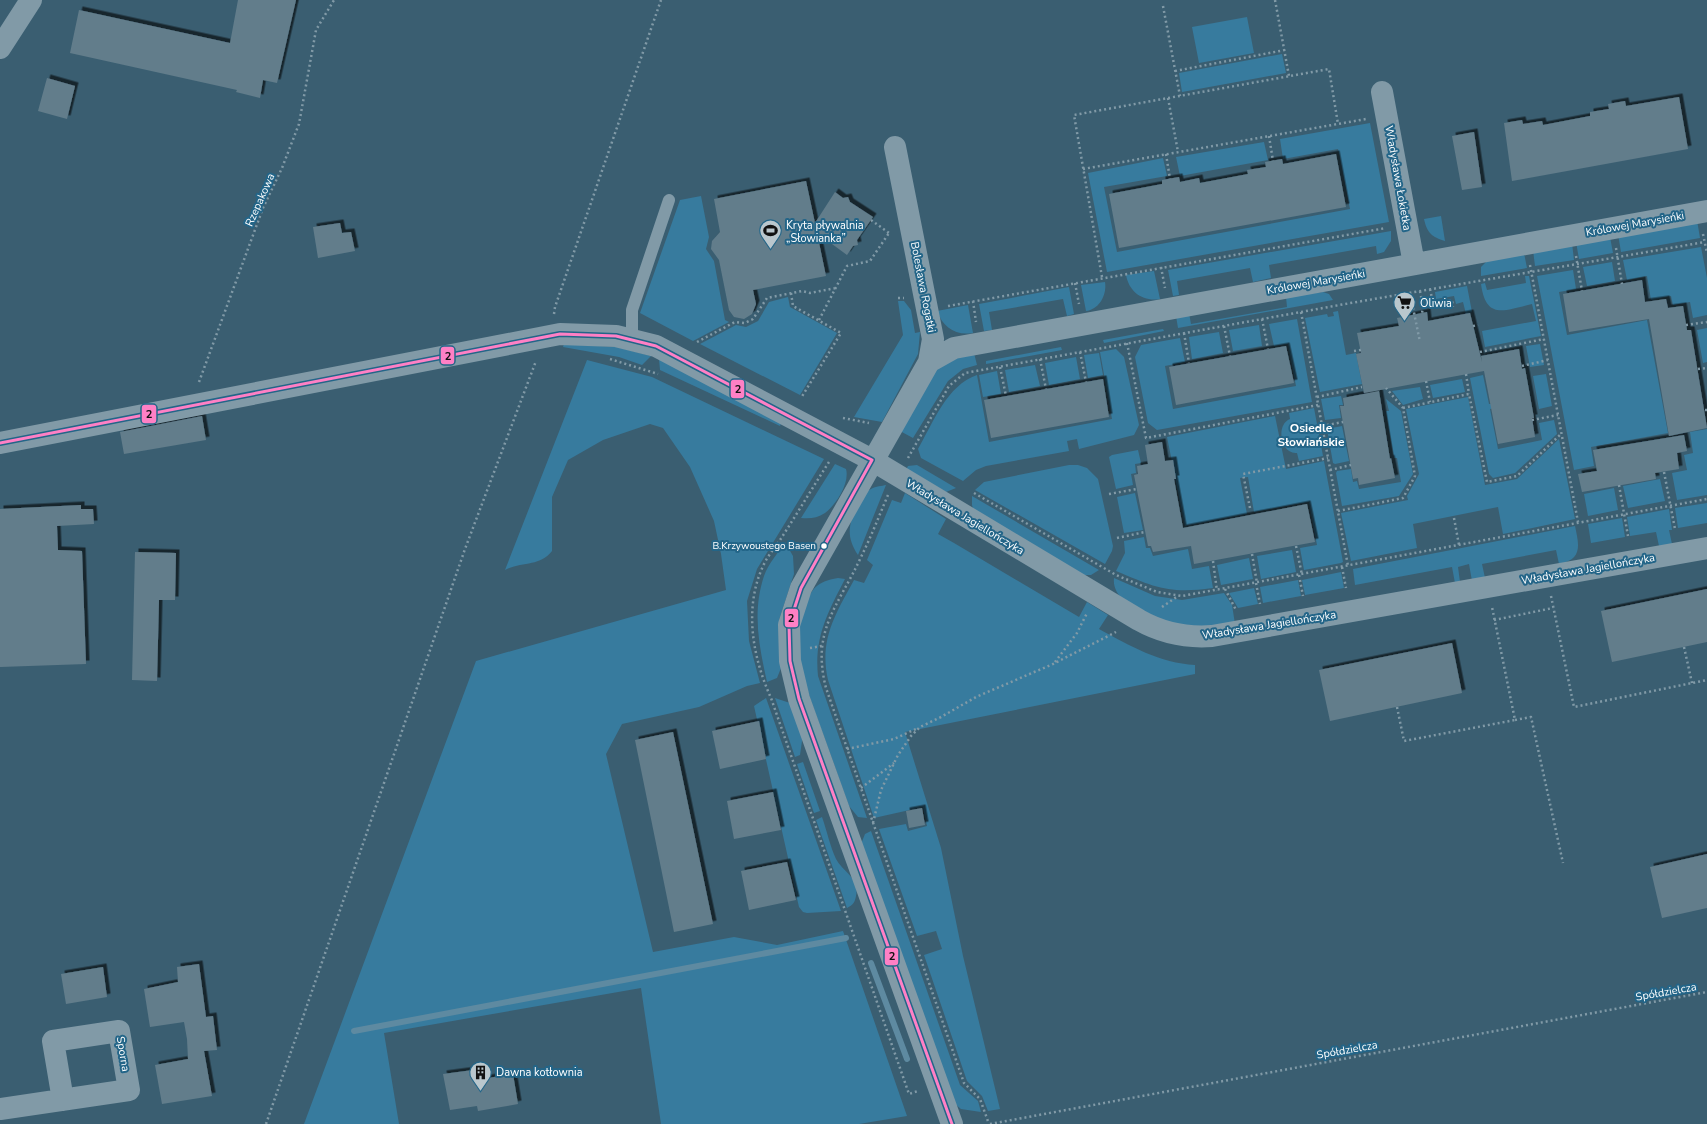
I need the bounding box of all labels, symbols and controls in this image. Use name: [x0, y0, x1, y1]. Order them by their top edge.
street label: Władysława Łokietka: [1381, 124, 1415, 232]
street label: Rzepakowa: [242, 171, 278, 229]
street label: Królowej Marysieńki: [1585, 208, 1685, 240]
sports icon: Kryta pływalnia „Słowianka”: [758, 218, 784, 251]
place label: Kryta pływalnia „Słowianka”: [786, 218, 864, 246]
street label: Bolesława Rogatki: [907, 240, 939, 334]
street label: Królowej Marysieńki: [1266, 266, 1366, 298]
supermarket icon: Oliwia: [1391, 290, 1417, 323]
place label: Oliwia: [1420, 296, 1452, 311]
line badge: 2: [440, 346, 455, 365]
text: 2: [445, 349, 452, 364]
line badge: 2: [730, 379, 745, 399]
text: 2: [735, 382, 742, 397]
line badge: 2: [141, 404, 157, 424]
text: 2: [146, 407, 153, 422]
district label: Osiedle Słowiańskie: [1278, 420, 1345, 450]
street label: Władysława Jagiellończyka: [903, 476, 1027, 558]
place label: B.Krzywoustego Basen: [712, 539, 816, 553]
marker: B.Krzywoustego Basen: [819, 541, 829, 551]
street label: Władysława Jagiellończyka: [1520, 550, 1656, 588]
street label: Władysława Jagiellończyka: [1201, 607, 1337, 643]
line badge: 2: [784, 608, 799, 628]
text: 2: [788, 611, 795, 626]
line badge: 2: [884, 947, 899, 966]
text: 2: [889, 949, 896, 964]
street label: Spółdzielcza: [1634, 979, 1698, 1005]
street label: Sporna: [113, 1035, 133, 1073]
street label: Spółdzielcza: [1315, 1037, 1379, 1063]
building icon: Dawna kotłownia: [468, 1059, 494, 1092]
place label: Dawna kotłownia: [496, 1065, 583, 1080]

